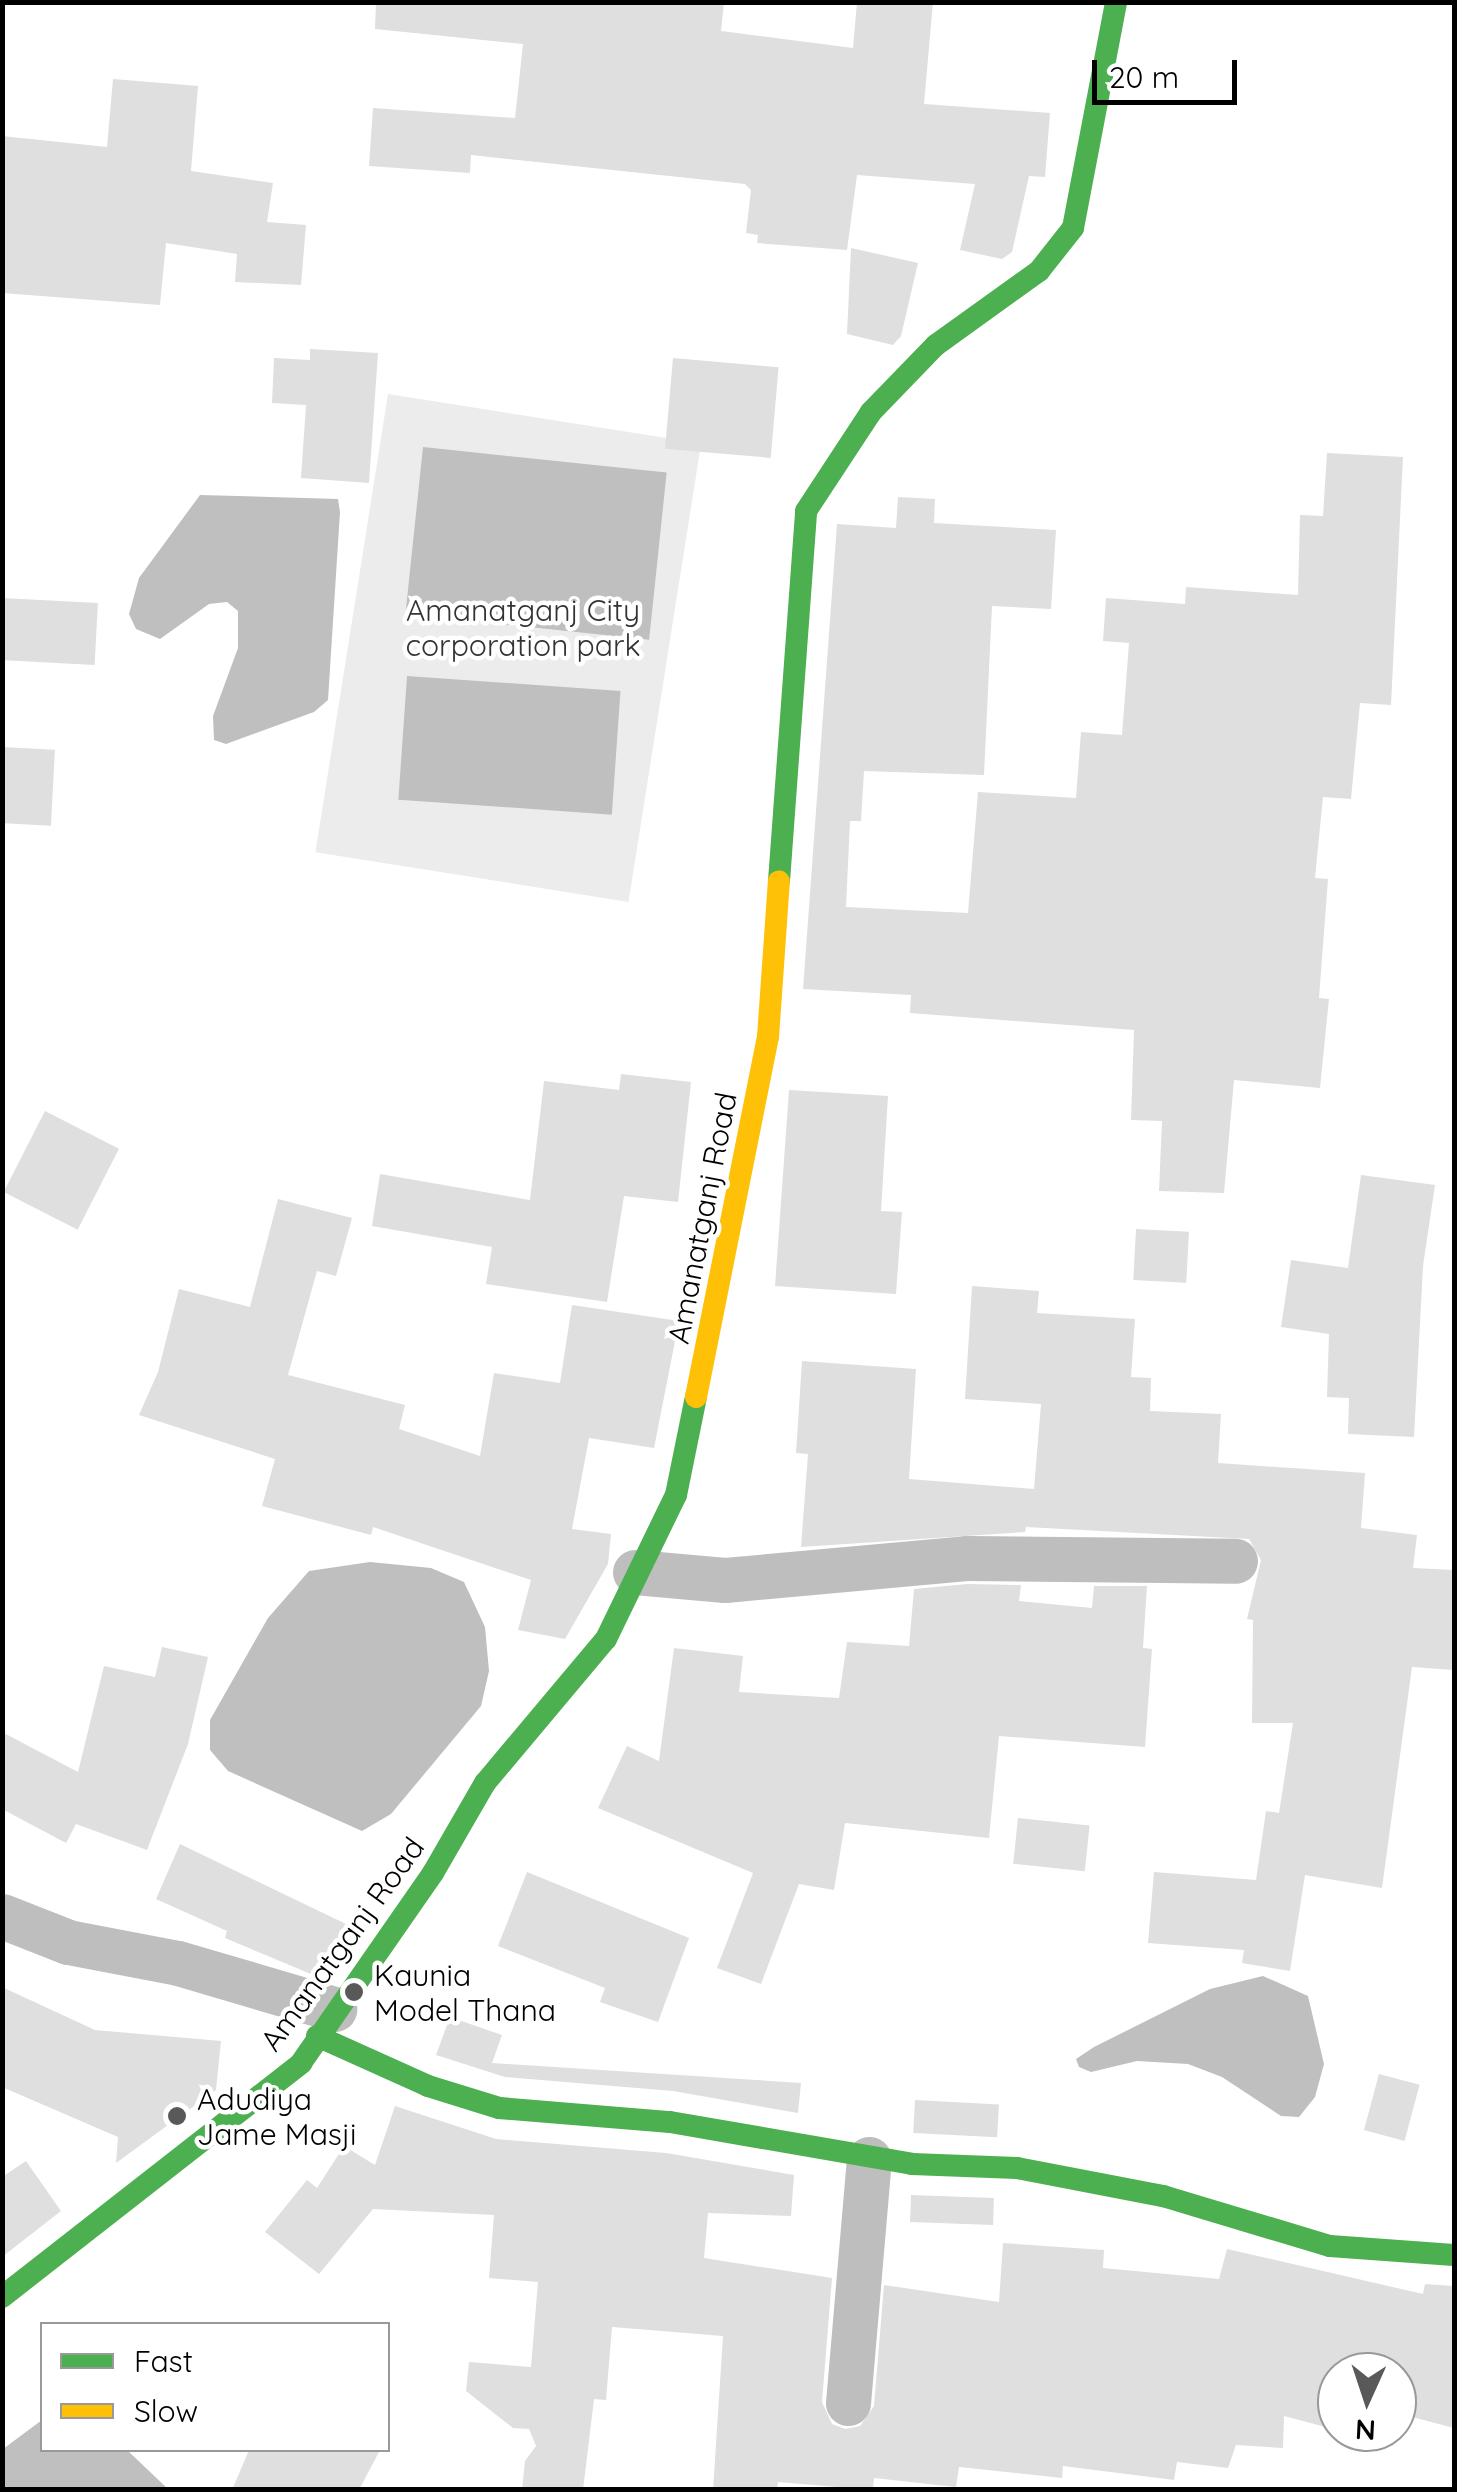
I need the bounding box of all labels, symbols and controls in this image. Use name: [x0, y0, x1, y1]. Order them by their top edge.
scale bar: [1097, 40, 1242, 102]
text: 20 m: [1109, 58, 1179, 96]
park label: Amanatganj City corporation park: [405, 592, 641, 662]
street label: Amanatganj Road: [660, 1089, 744, 1347]
street label: Amanatganj Road: [252, 1830, 432, 2058]
place label: Kaunia Model Thana: [374, 1957, 556, 2028]
marker: Kaunia Model Thana: [343, 1981, 365, 2003]
place label: Adudiya Jame Masji: [197, 2081, 356, 2152]
marker: Adudiya Jame Masji: [166, 2105, 188, 2127]
legend: [40, 2322, 390, 2452]
text: Fast: [134, 2342, 193, 2380]
north arrow: [1317, 2352, 1417, 2452]
text: Slow: [134, 2392, 198, 2430]
text: N: [1354, 2412, 1377, 2448]

